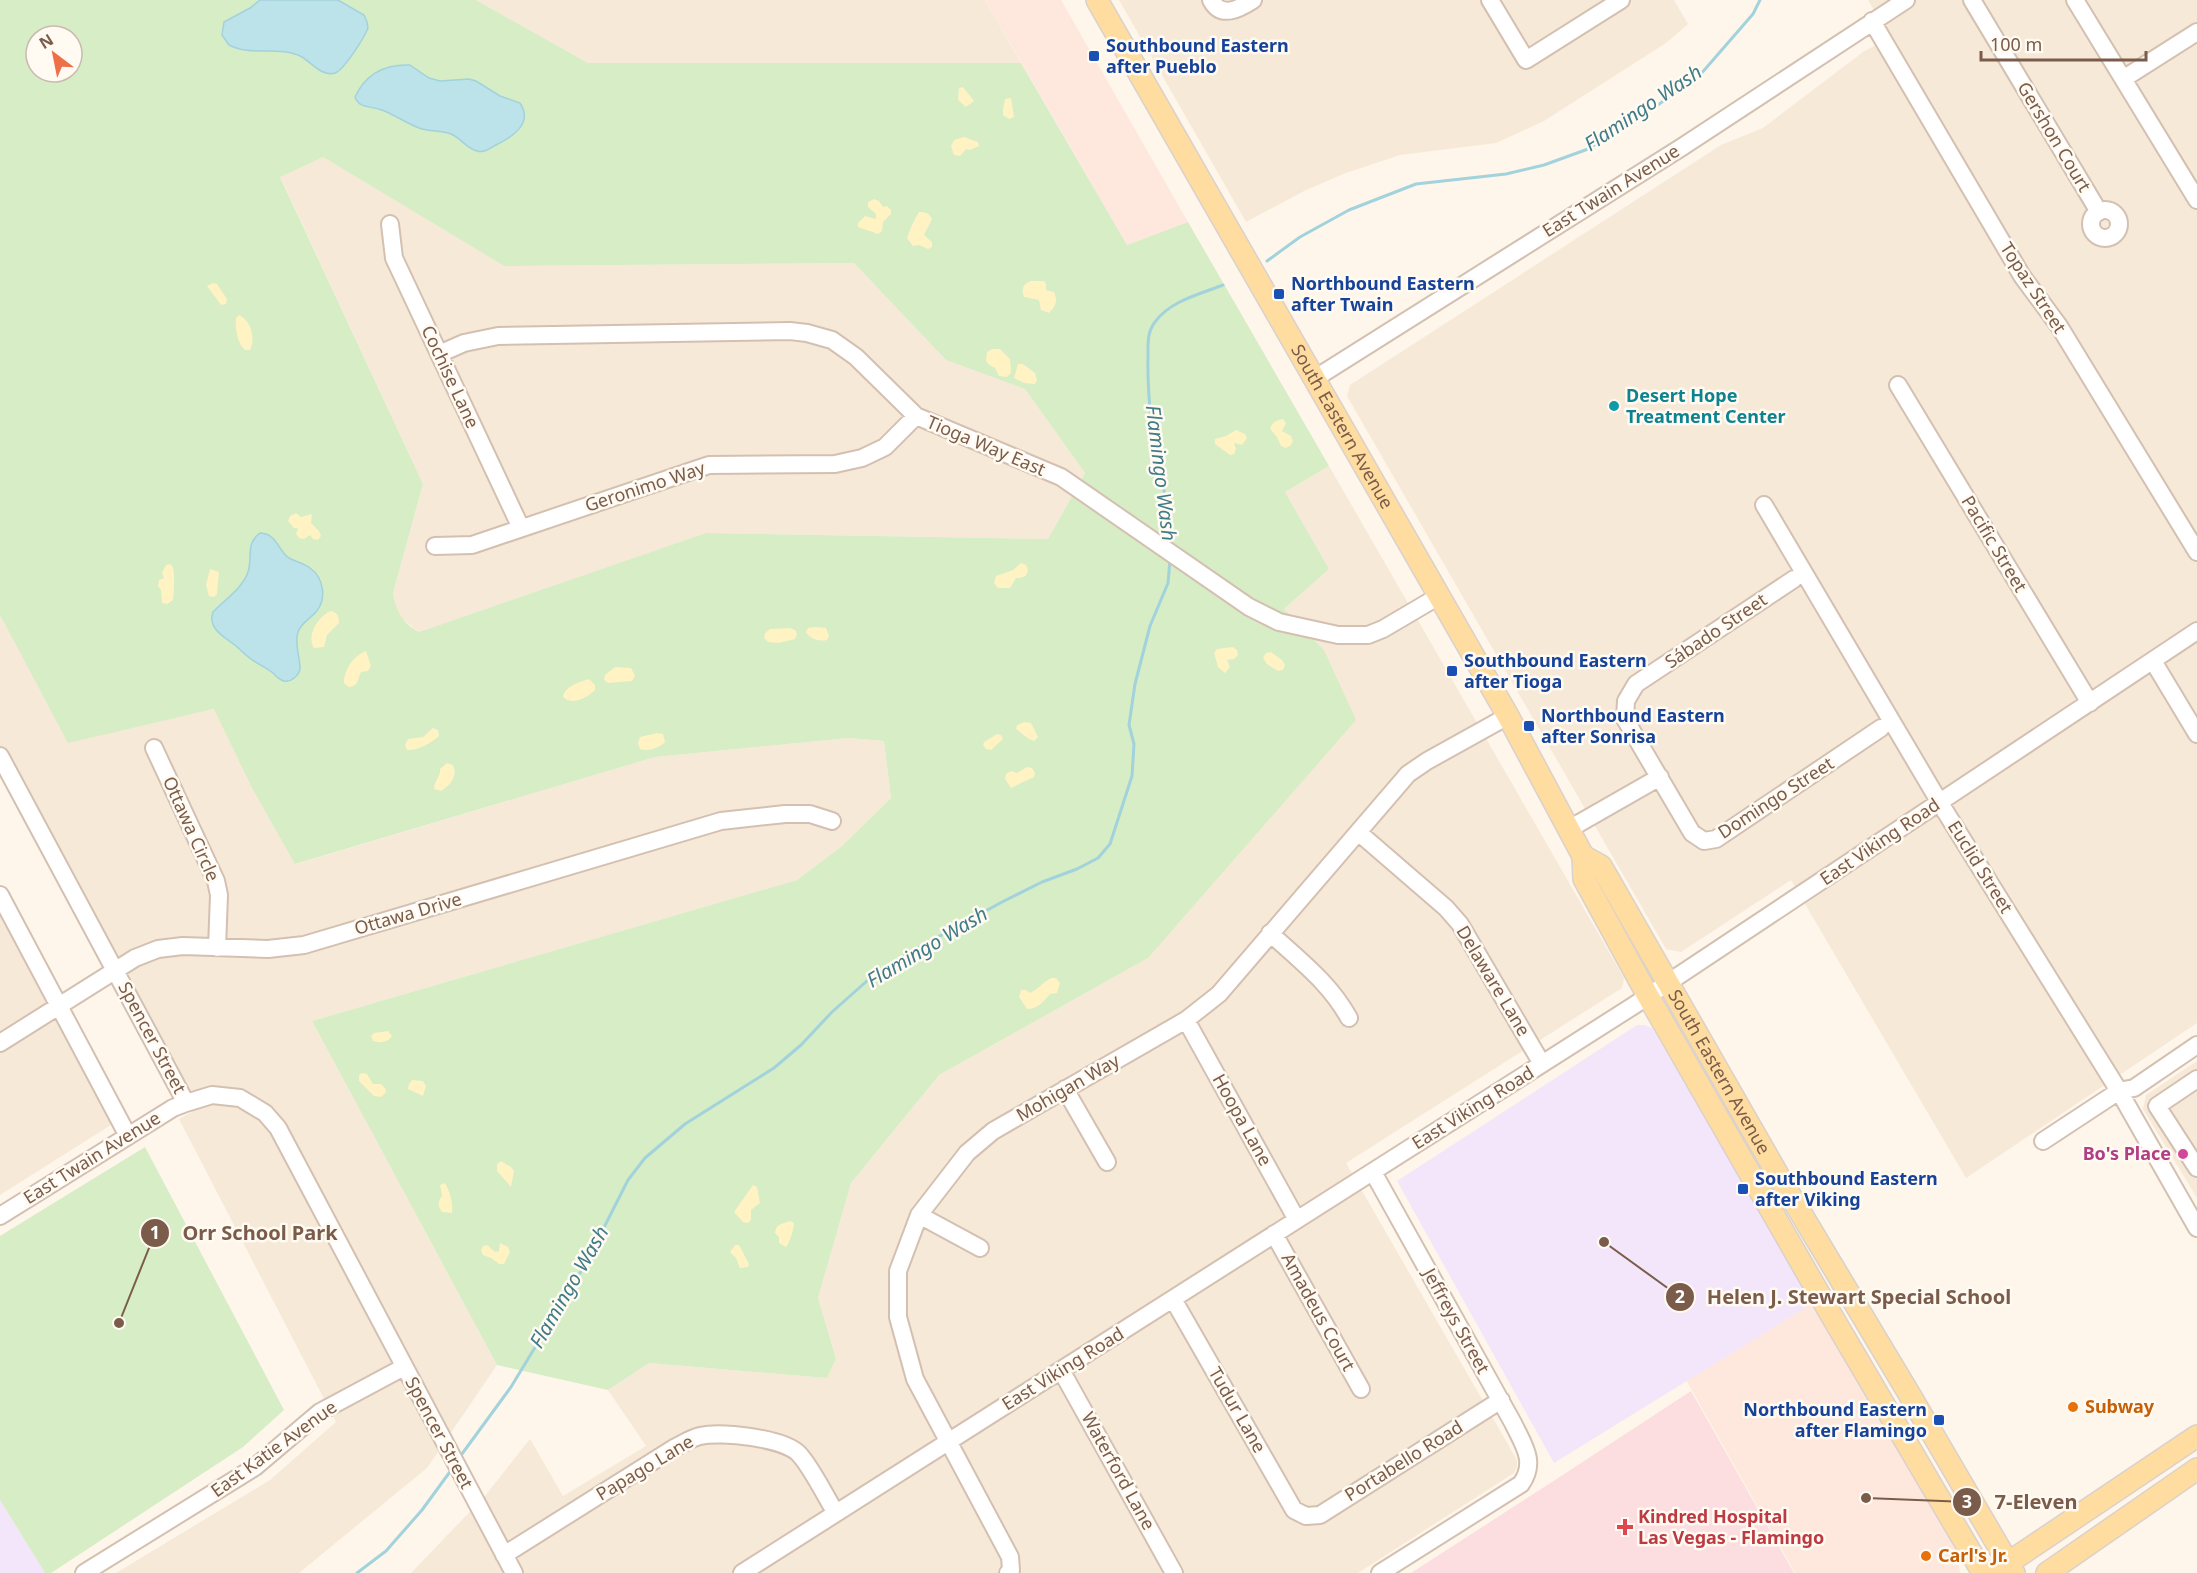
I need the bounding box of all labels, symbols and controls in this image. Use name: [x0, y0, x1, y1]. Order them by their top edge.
north arrow: [24, 24, 84, 84]
scale bar: [1981, 24, 2146, 62]
text: N: [35, 29, 57, 54]
text: 100 m: [1990, 32, 2042, 56]
place label: Southbound Eastern after Pueblo: [1106, 33, 1289, 78]
marker: Southbound Eastern after Pueblo: [1087, 49, 1101, 63]
water label: Flamingo Wash: [1579, 58, 1707, 157]
street label: Gershon Court: [2013, 77, 2097, 196]
street label: East Twain Avenue: [1537, 138, 1684, 242]
street label: Topaz Street: [1995, 237, 2073, 338]
place label: Northbound Eastern after Twain: [1291, 271, 1475, 316]
marker: Northbound Eastern after Twain: [1272, 287, 1286, 301]
street label: Cochise Lane: [417, 321, 485, 432]
street label: South Eastern Avenue: [1286, 340, 1400, 513]
place label: Desert Hope Treatment Center: [1626, 383, 1786, 428]
marker: Desert Hope Treatment Center: [1607, 399, 1621, 413]
water label: Flamingo Wash: [1140, 403, 1183, 542]
street label: Tioga Way East: [923, 409, 1050, 481]
street label: Geronimo Way: [582, 455, 709, 517]
street label: Pacific Street: [1957, 491, 2033, 597]
street label: Sábado Street: [1660, 587, 1771, 673]
place label: Southbound Eastern after Tioga: [1464, 648, 1647, 693]
marker: Southbound Eastern after Tioga: [1445, 664, 1459, 678]
place label: Northbound Eastern after Sonrisa: [1541, 703, 1725, 748]
marker: Northbound Eastern after Sonrisa: [1522, 719, 1536, 733]
street label: Domingo Street: [1713, 750, 1838, 844]
street label: Ottawa Circle: [158, 772, 226, 885]
street label: East Viking Road: [1815, 792, 1944, 890]
street label: Euclid Street: [1943, 816, 2019, 918]
street label: Ottawa Drive: [351, 886, 464, 940]
water label: Flamingo Wash: [861, 900, 992, 993]
street label: Delaware Lane: [1451, 921, 1536, 1040]
street label: Spencer Street: [113, 977, 193, 1098]
street label: South Eastern Avenue: [1663, 985, 1777, 1158]
street label: Mohigan Way: [1011, 1047, 1124, 1126]
street label: East Viking Road: [1407, 1060, 1538, 1154]
street label: Hoopa Lane: [1208, 1069, 1278, 1170]
street label: East Twain Avenue: [18, 1105, 165, 1209]
place label: Bo's Place: [2083, 1141, 2171, 1165]
marker: Bo's Place: [2176, 1147, 2190, 1161]
place label: Southbound Eastern after Viking: [1755, 1166, 1938, 1211]
marker: Southbound Eastern after Viking: [1736, 1182, 1750, 1196]
callout: Orr School Park: [140, 1214, 349, 1252]
text: Orr School Park: [182, 1219, 338, 1246]
text: 1: [150, 1220, 160, 1244]
water label: Flamingo Wash: [523, 1221, 614, 1353]
street label: Amadeus Court: [1277, 1248, 1361, 1375]
street label: Jeffreys Street: [1417, 1262, 1496, 1378]
callout: Helen J. Stewart Special School: [1665, 1278, 2023, 1316]
text: Helen J. Stewart Special School: [1707, 1283, 2011, 1310]
text: 2: [1675, 1284, 1685, 1308]
street label: East Viking Road: [997, 1321, 1128, 1415]
street label: Tudur Lane: [1204, 1362, 1272, 1457]
street label: Spencer Street: [400, 1372, 480, 1493]
street label: East Katie Avenue: [206, 1394, 341, 1502]
place label: Subway: [2085, 1394, 2155, 1418]
place label: Northbound Eastern after Flamingo: [1743, 1397, 1927, 1442]
marker: Subway: [2066, 1400, 2080, 1414]
street label: Waterford Lane: [1077, 1407, 1161, 1534]
marker: Northbound Eastern after Flamingo: [1932, 1413, 1946, 1427]
street label: Portabello Road: [1340, 1414, 1467, 1506]
street label: Papago Lane: [591, 1429, 698, 1506]
callout: 7-Eleven: [1952, 1483, 2089, 1521]
text: 7-Eleven: [1995, 1488, 2077, 1515]
text: 3: [1962, 1489, 1972, 1513]
place label: Kindred Hospital Las Vegas - Flamingo: [1638, 1504, 1824, 1549]
marker: Kindred Hospital Las Vegas - Flamingo: [1616, 1518, 1634, 1536]
place label: Carl's Jr.: [1938, 1543, 2008, 1567]
marker: Carl's Jr.: [1919, 1549, 1933, 1563]

